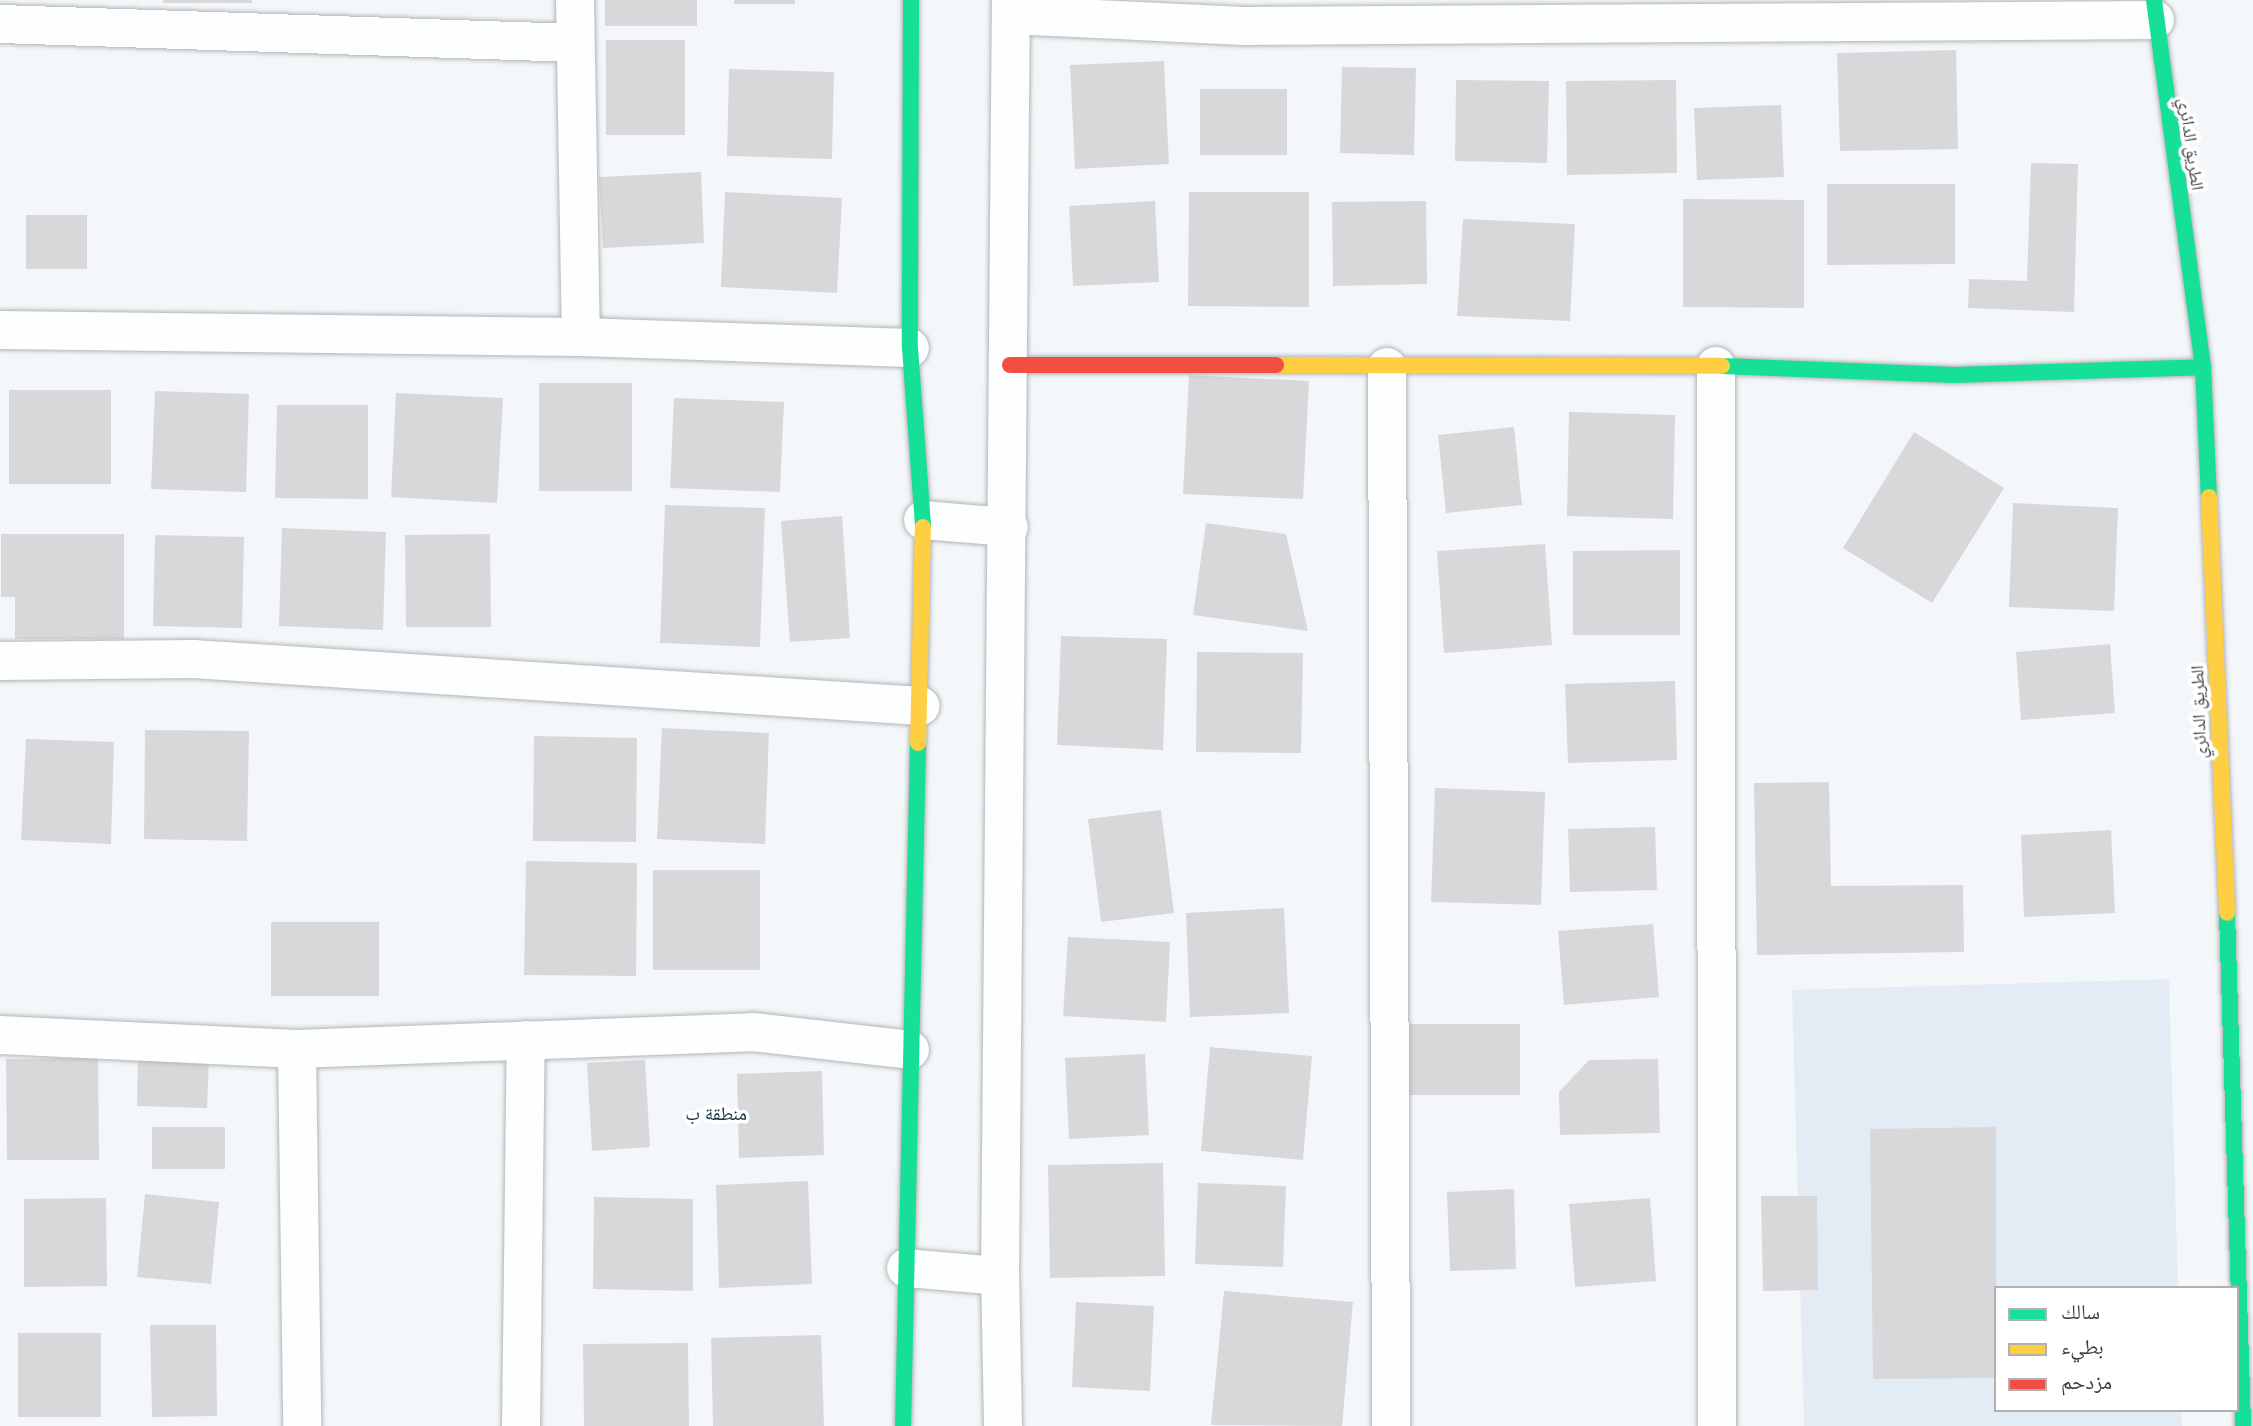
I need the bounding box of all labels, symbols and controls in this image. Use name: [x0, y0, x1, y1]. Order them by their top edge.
street label: الطريق الدائري: [2175, 96, 2209, 192]
street label: الطريق الدائري: [2186, 665, 2210, 759]
district label: منطقة ب: [685, 1103, 747, 1125]
legend: [1994, 1286, 2239, 1412]
text: سالك: [2061, 1297, 2100, 1325]
text: بطيء: [2061, 1332, 2104, 1360]
text: مزدحم: [2061, 1367, 2112, 1395]

